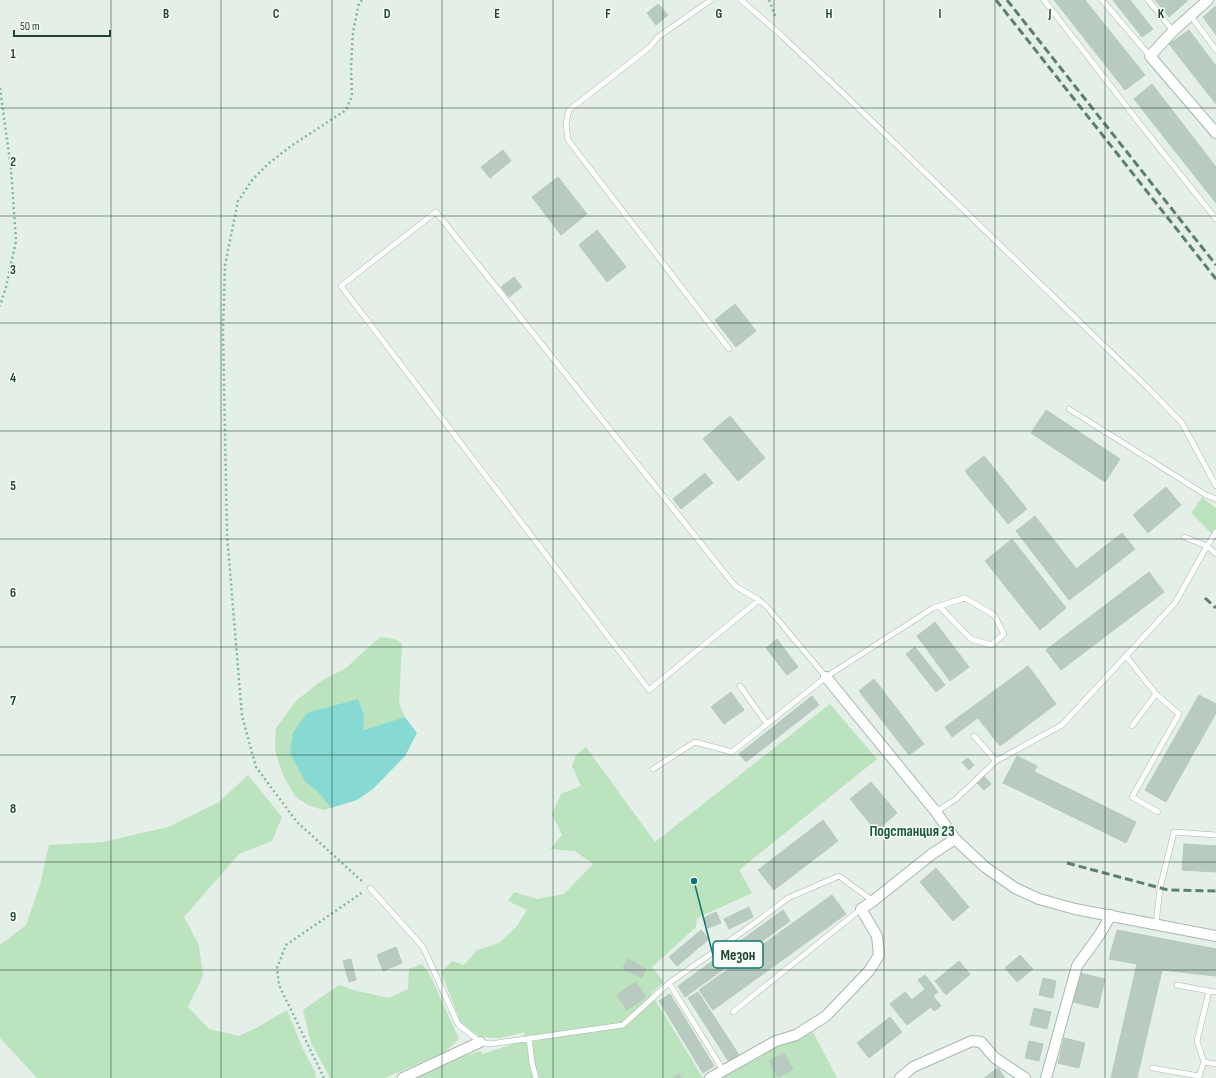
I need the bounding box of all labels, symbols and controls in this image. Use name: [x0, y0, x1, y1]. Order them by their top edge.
text: B: [163, 6, 169, 22]
text: C: [273, 6, 280, 22]
text: D: [384, 6, 391, 22]
text: E: [494, 6, 500, 22]
text: F: [605, 6, 611, 22]
text: G: [716, 6, 723, 22]
text: H: [826, 6, 833, 22]
text: I: [939, 6, 942, 22]
text: J: [1048, 6, 1052, 22]
text: K: [1158, 6, 1165, 22]
scale bar: [14, 12, 110, 38]
text: 50 m: [20, 19, 40, 34]
text: 1: [10, 46, 16, 62]
text: 2: [10, 154, 16, 170]
text: 3: [10, 262, 16, 278]
text: 4: [10, 370, 16, 386]
text: 5: [10, 478, 16, 494]
text: 6: [10, 585, 16, 601]
text: 7: [10, 693, 16, 709]
text: 8: [10, 801, 16, 817]
district label: Подстанция 23: [869, 822, 955, 841]
text: 9: [10, 909, 16, 925]
callout: Мезон: [713, 941, 763, 968]
text: Мезон: [721, 946, 755, 965]

